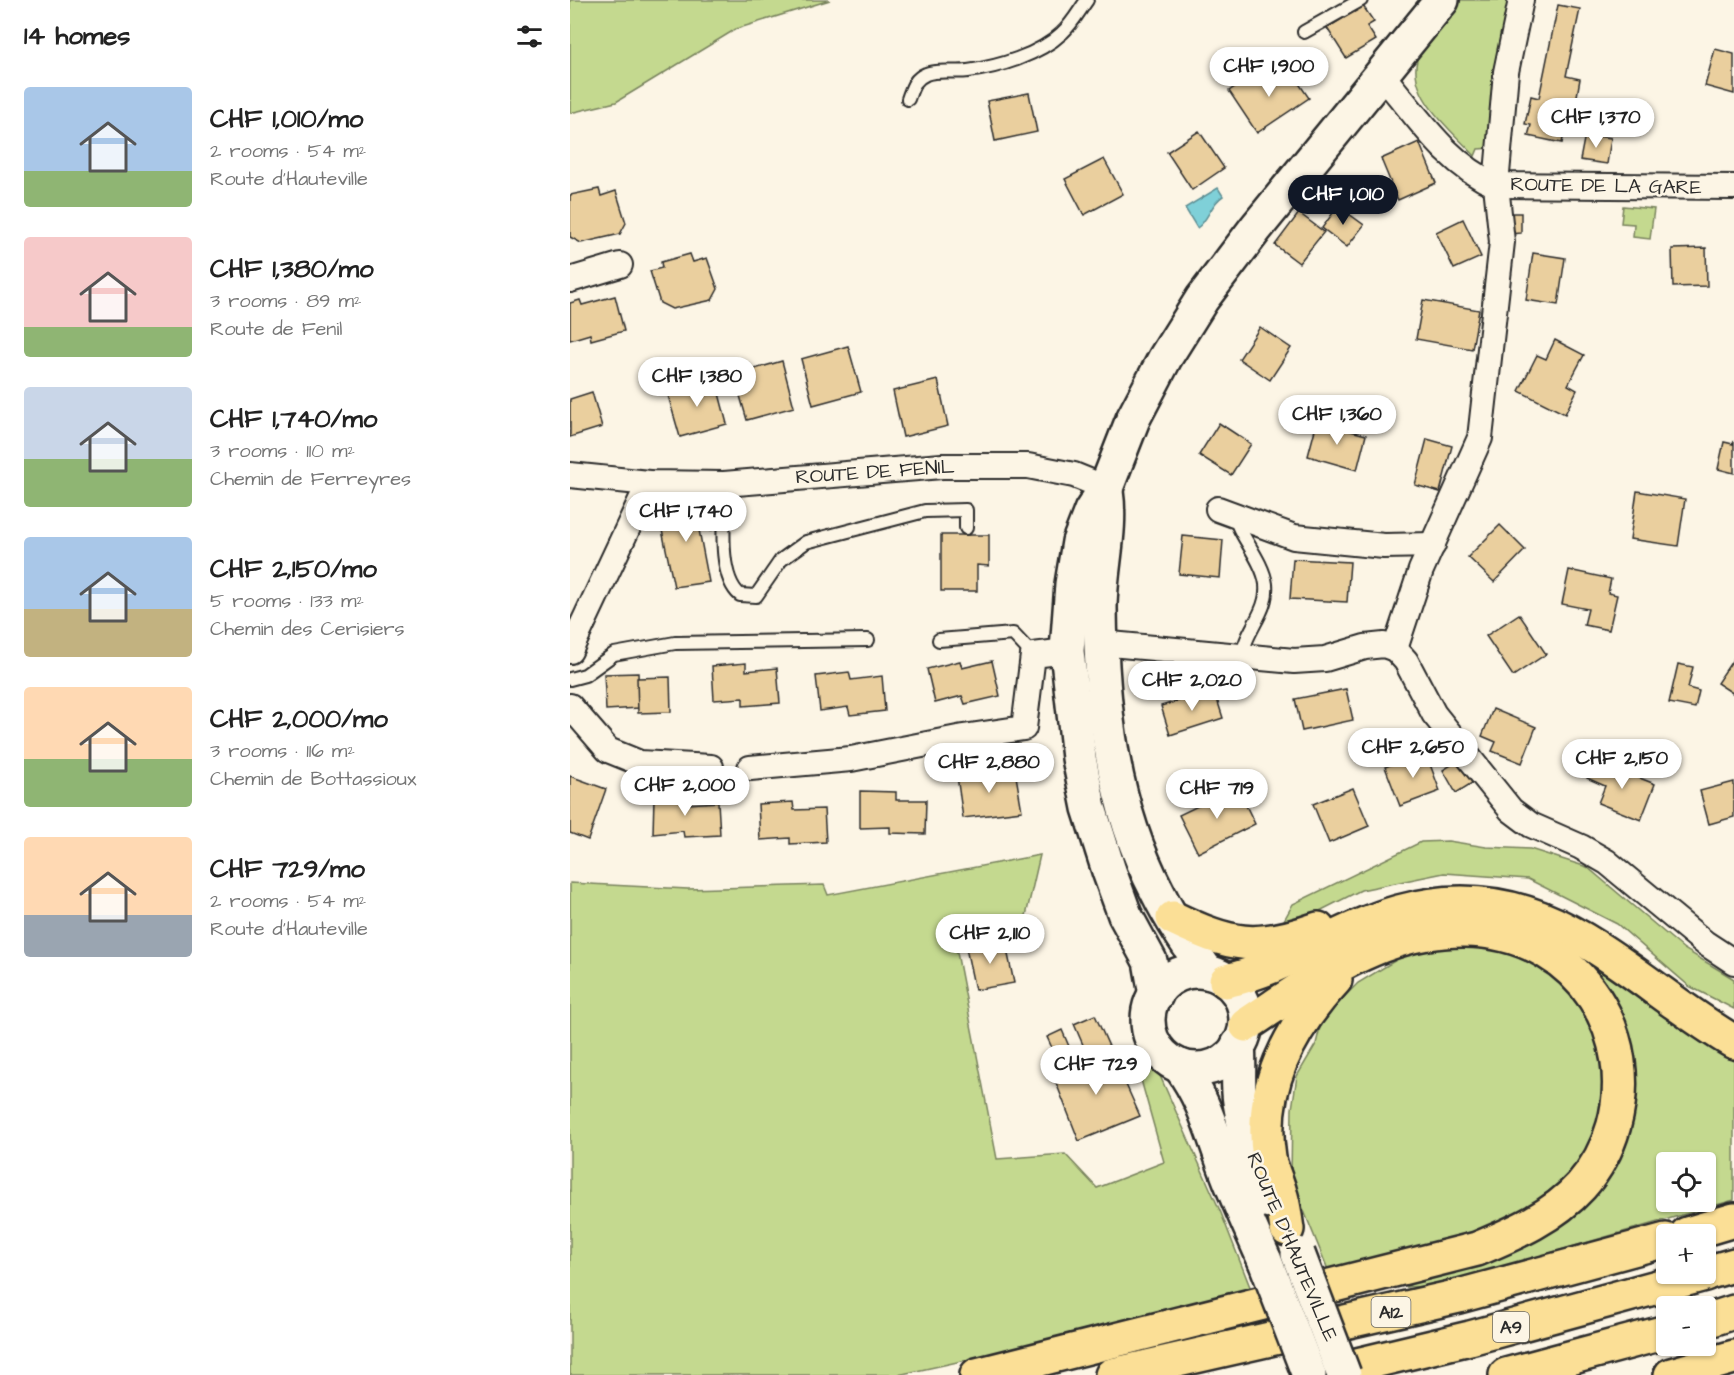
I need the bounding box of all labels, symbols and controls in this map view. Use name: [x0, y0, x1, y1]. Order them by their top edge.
text: 14 homes: [24, 18, 130, 54]
icon: filters: [513, 20, 546, 53]
pin: CHF 1,900: [1200, 47, 1338, 98]
text: CHF 1,900: [1224, 52, 1314, 80]
pin: CHF 1,370: [1527, 98, 1665, 149]
text: CHF 1,010/mo: [210, 101, 363, 137]
text: CHF 1,370: [1551, 103, 1641, 131]
icon: home: [72, 111, 144, 183]
text: 2 rooms · 54 m²: [210, 137, 366, 165]
text: Route d'Hauteville: [210, 165, 368, 193]
street label: ROUTE DE LA GARE: [1510, 170, 1702, 202]
pin: CHF 1,010: [1274, 175, 1412, 226]
text: CHF 1,010: [1302, 180, 1384, 208]
text: CHF 1,380/mo: [210, 251, 374, 287]
icon: home: [72, 261, 144, 333]
text: 3 rooms · 89 m²: [210, 287, 362, 315]
text: Route de Fenil: [210, 315, 343, 343]
pin: CHF 1,380: [628, 357, 766, 408]
text: CHF 1,380: [652, 362, 742, 390]
pin: CHF 1,360: [1268, 395, 1406, 446]
text: CHF 1,360: [1292, 400, 1382, 428]
text: CHF 1,740/mo: [210, 401, 377, 437]
icon: home: [72, 411, 144, 483]
text: 3 rooms · 110 m²: [210, 437, 355, 465]
street label: ROUTE DE FENIL: [795, 452, 955, 492]
text: Chemin de Ferreyres: [210, 465, 411, 493]
pin: CHF 1,740: [617, 492, 755, 543]
text: CHF 1,740: [640, 497, 732, 525]
text: CHF 2,150/mo: [210, 551, 377, 587]
icon: home: [72, 561, 144, 633]
text: 5 rooms · 133 m²: [210, 587, 364, 615]
text: Chemin des Cerisiers: [210, 615, 405, 643]
pin: CHF 2,020: [1123, 661, 1261, 712]
text: CHF 2,020: [1142, 666, 1242, 694]
text: CHF 2,000/mo: [210, 701, 388, 737]
icon: home: [72, 711, 144, 783]
pin: CHF 2,650: [1344, 728, 1482, 779]
text: CHF 2,650: [1362, 733, 1464, 761]
text: 3 rooms · 116 m²: [210, 737, 355, 765]
pin: CHF 2,150: [1553, 739, 1691, 790]
pin: CHF 2,880: [920, 743, 1058, 794]
text: CHF 2,150: [1576, 744, 1668, 772]
text: CHF 2,880: [938, 748, 1040, 776]
text: Chemin de Bottassioux: [210, 765, 416, 793]
pin: CHF 2,000: [616, 766, 754, 817]
pin: CHF 719: [1162, 769, 1272, 820]
text: CHF 2,000: [635, 771, 735, 799]
text: CHF 719: [1180, 774, 1254, 802]
text: CHF 729/mo: [210, 851, 365, 887]
icon: home: [72, 861, 144, 933]
text: 2 rooms · 54 m²: [210, 887, 366, 915]
pin: CHF 2,110: [921, 914, 1059, 965]
text: Route d'Hauteville: [210, 915, 368, 943]
text: CHF 2,110: [950, 919, 1030, 947]
pin: CHF 729: [1041, 1045, 1151, 1096]
text: CHF 729: [1054, 1050, 1138, 1078]
street label: ROUTE D'HAUTEVILLE: [1239, 1148, 1345, 1346]
map controls: [1656, 1152, 1716, 1356]
button: locate: [1656, 1152, 1716, 1212]
button: +: [1656, 1224, 1716, 1284]
button: −: [1656, 1296, 1716, 1356]
road number: A12: [1372, 1297, 1410, 1327]
road number: A9: [1493, 1312, 1529, 1342]

